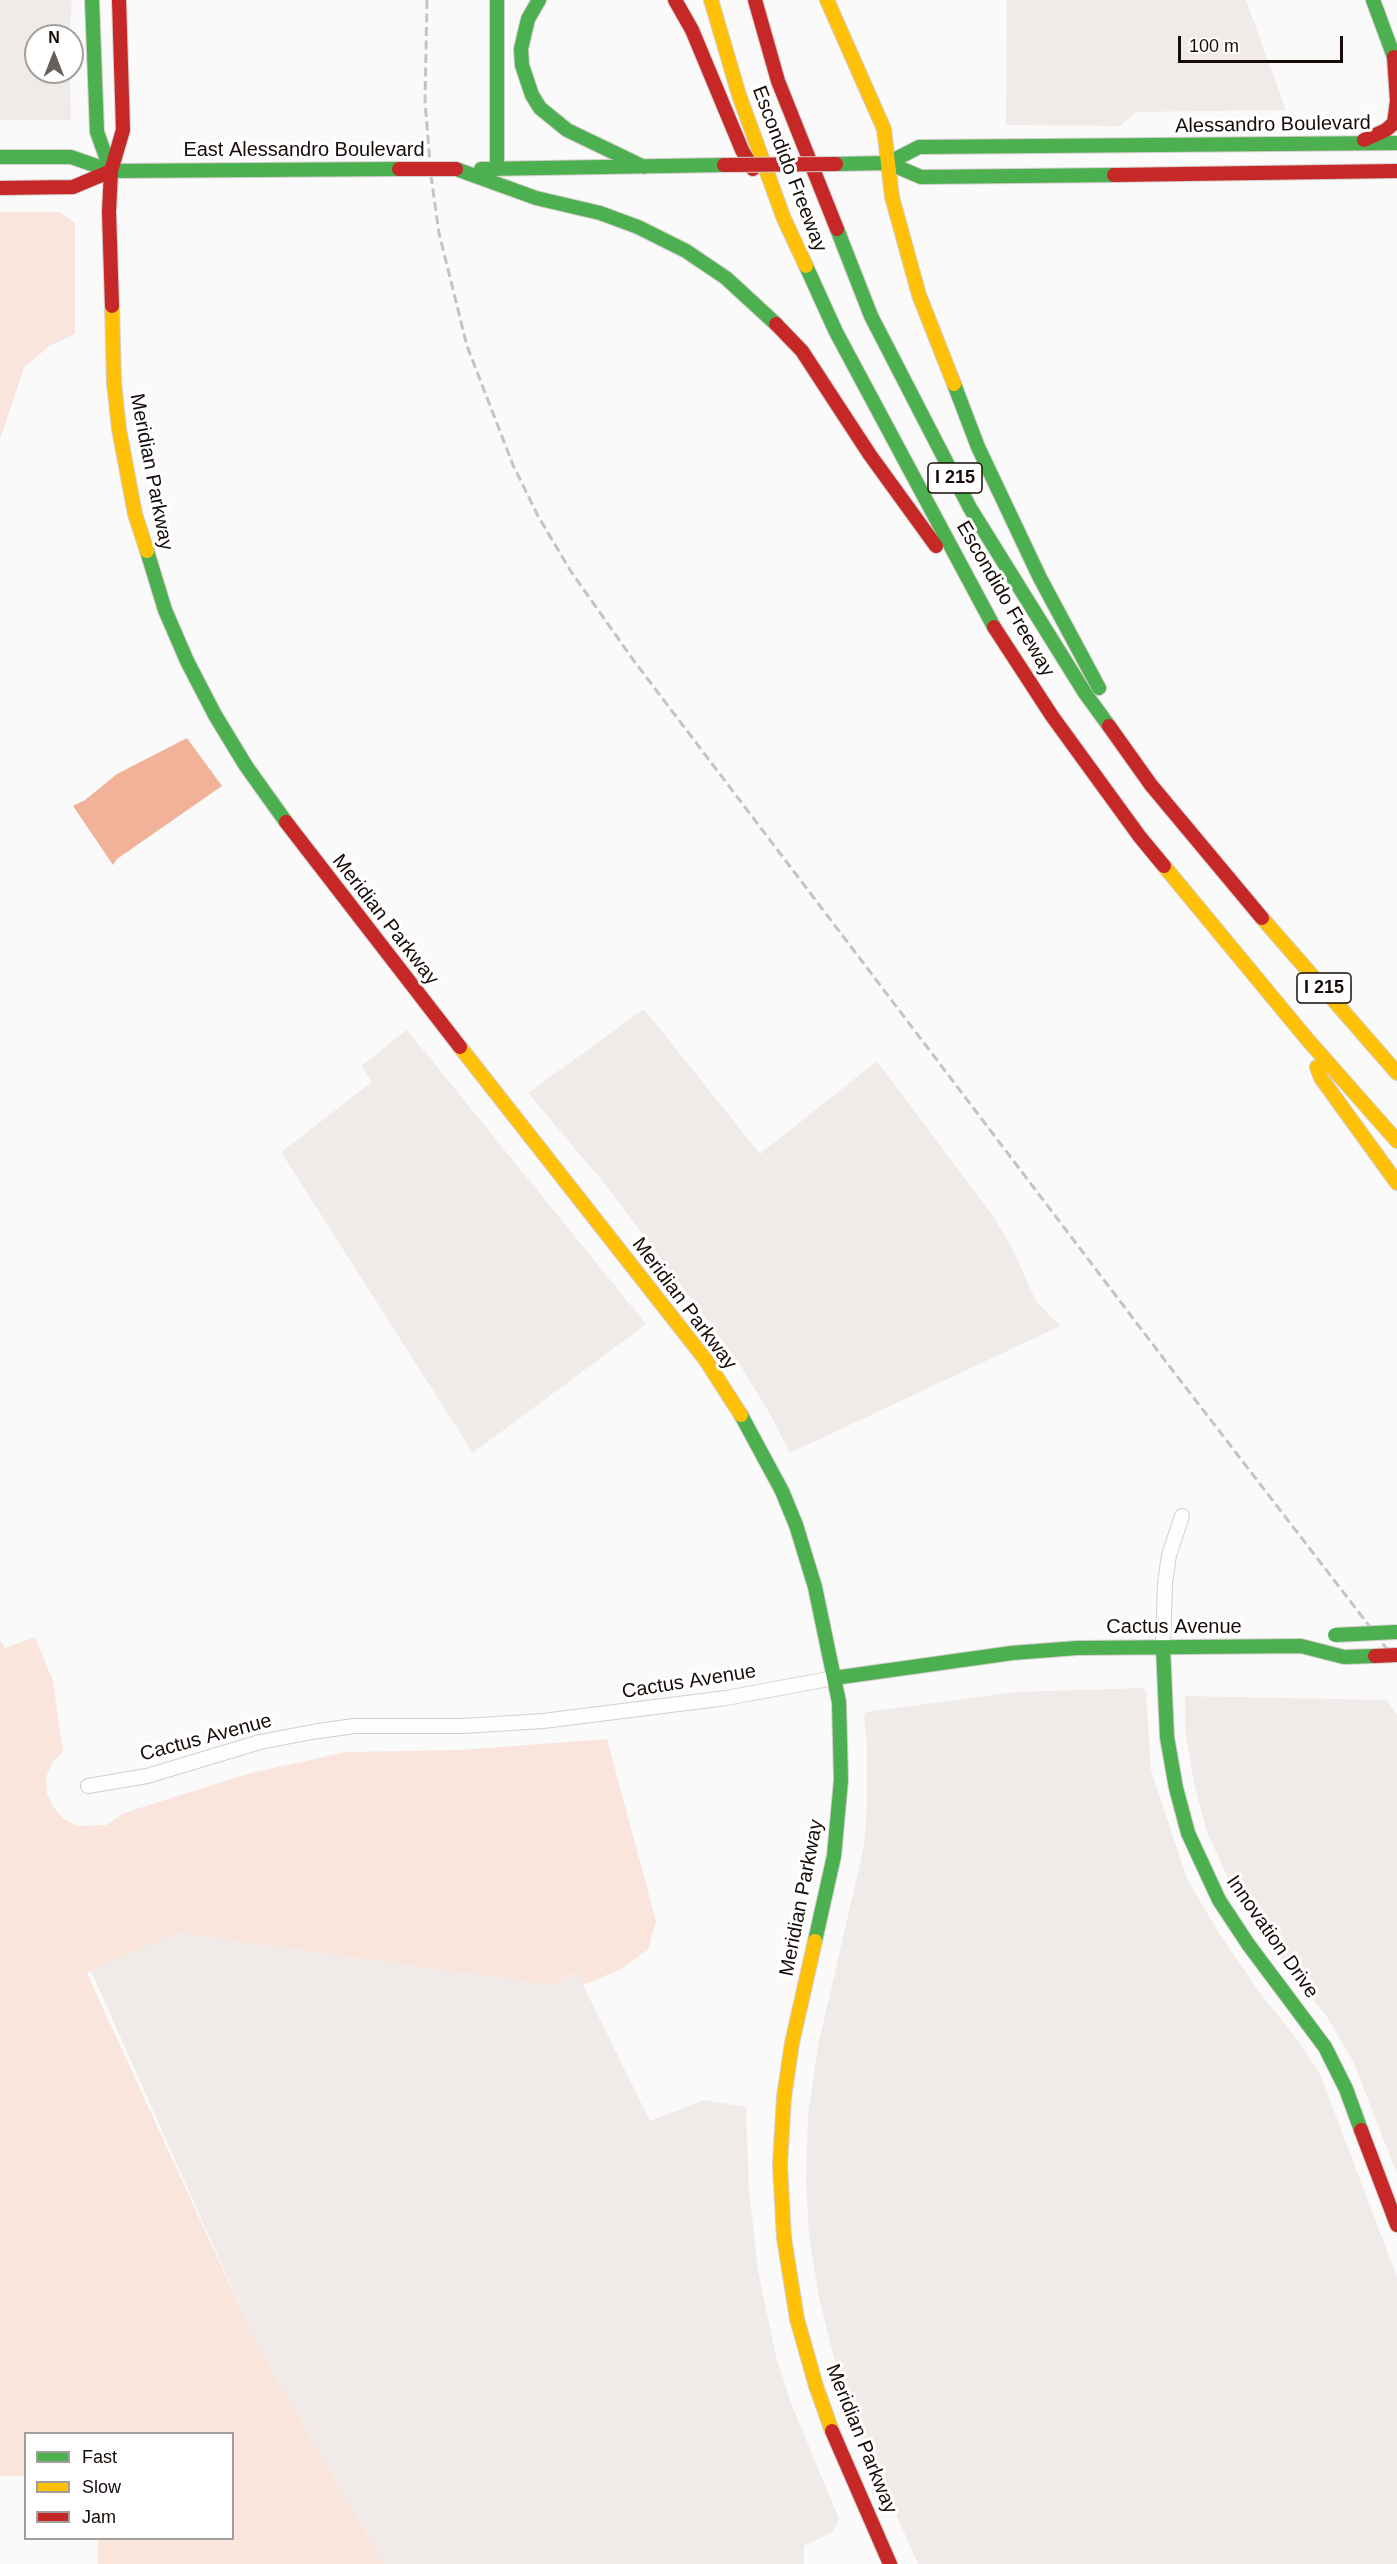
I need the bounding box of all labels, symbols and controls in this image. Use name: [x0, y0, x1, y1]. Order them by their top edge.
north arrow: [24, 24, 84, 84]
scale bar: [1181, 24, 1346, 62]
text: N: [48, 29, 60, 46]
text: 100 m: [1189, 36, 1239, 56]
street label: Escondido Freeway: [746, 83, 832, 255]
street label: Alessandro Boulevard: [1175, 111, 1371, 139]
street label: East Alessandro Boulevard: [183, 138, 425, 162]
street label: Meridian Parkway: [124, 392, 178, 552]
road number: I 215: [928, 463, 982, 493]
street label: Escondido Freeway: [951, 517, 1059, 681]
street label: Meridian Parkway: [327, 850, 443, 990]
road number: I 215: [1297, 973, 1351, 1003]
street label: Meridian Parkway: [627, 1233, 741, 1375]
street label: Cactus Avenue: [1106, 1615, 1242, 1639]
street label: Cactus Avenue: [620, 1660, 758, 1704]
street label: Cactus Avenue: [138, 1709, 274, 1767]
street label: Meridian Parkway: [775, 1818, 829, 1978]
street label: Innovation Drive: [1221, 1871, 1323, 2003]
street label: Meridian Parkway: [820, 2361, 902, 2517]
legend: [24, 2432, 234, 2540]
text: Fast: [82, 2447, 117, 2467]
text: Slow: [82, 2477, 121, 2497]
text: Jam: [82, 2507, 116, 2527]

